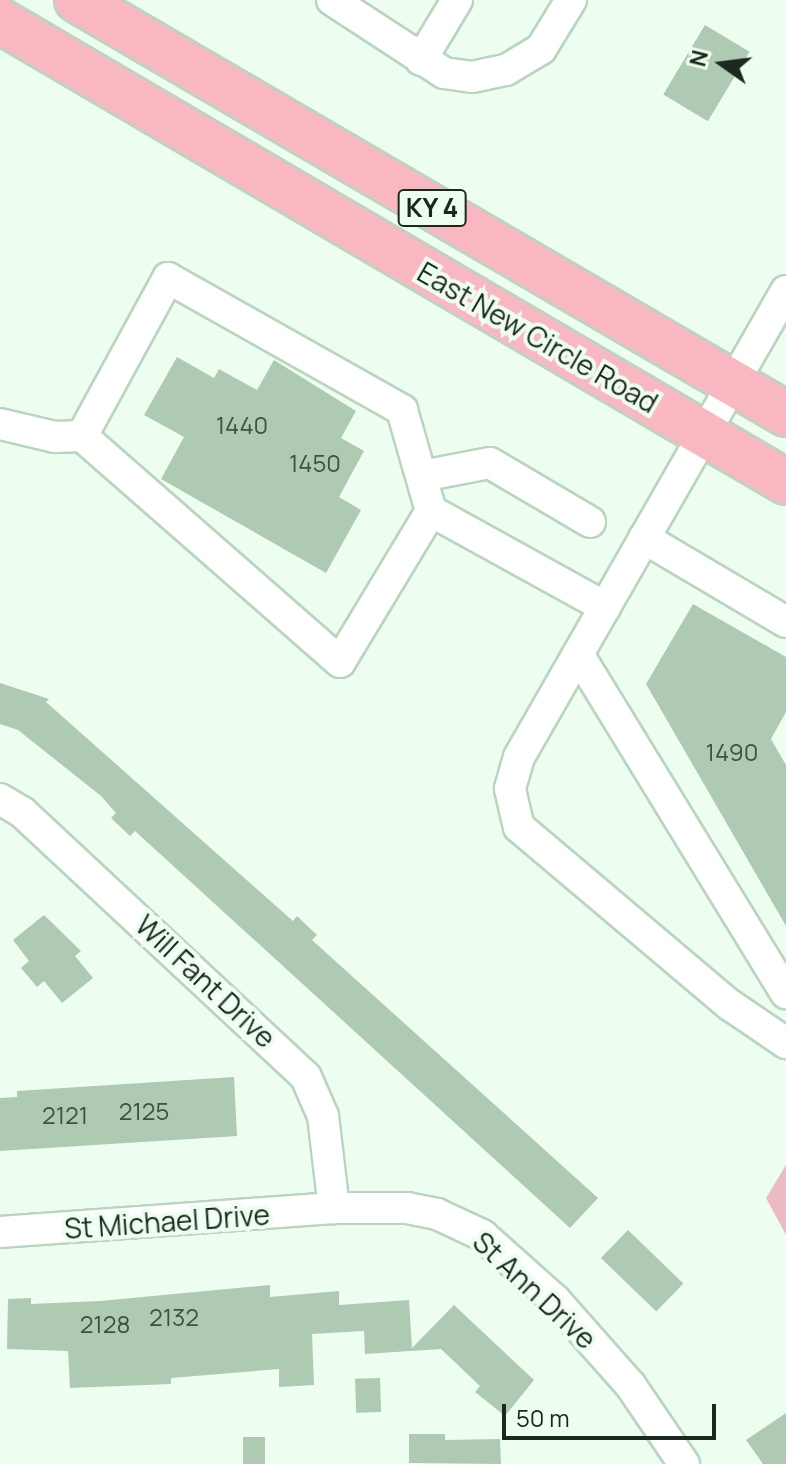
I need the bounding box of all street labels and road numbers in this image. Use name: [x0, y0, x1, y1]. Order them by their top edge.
road number: KY 4: [396, 186, 468, 230]
street label: East New Circle Road: [412, 255, 664, 419]
street label: Will Fant Drive: [129, 908, 283, 1054]
street label: St Michael Drive: [63, 1197, 271, 1245]
street label: St Ann Drive: [466, 1224, 604, 1356]

